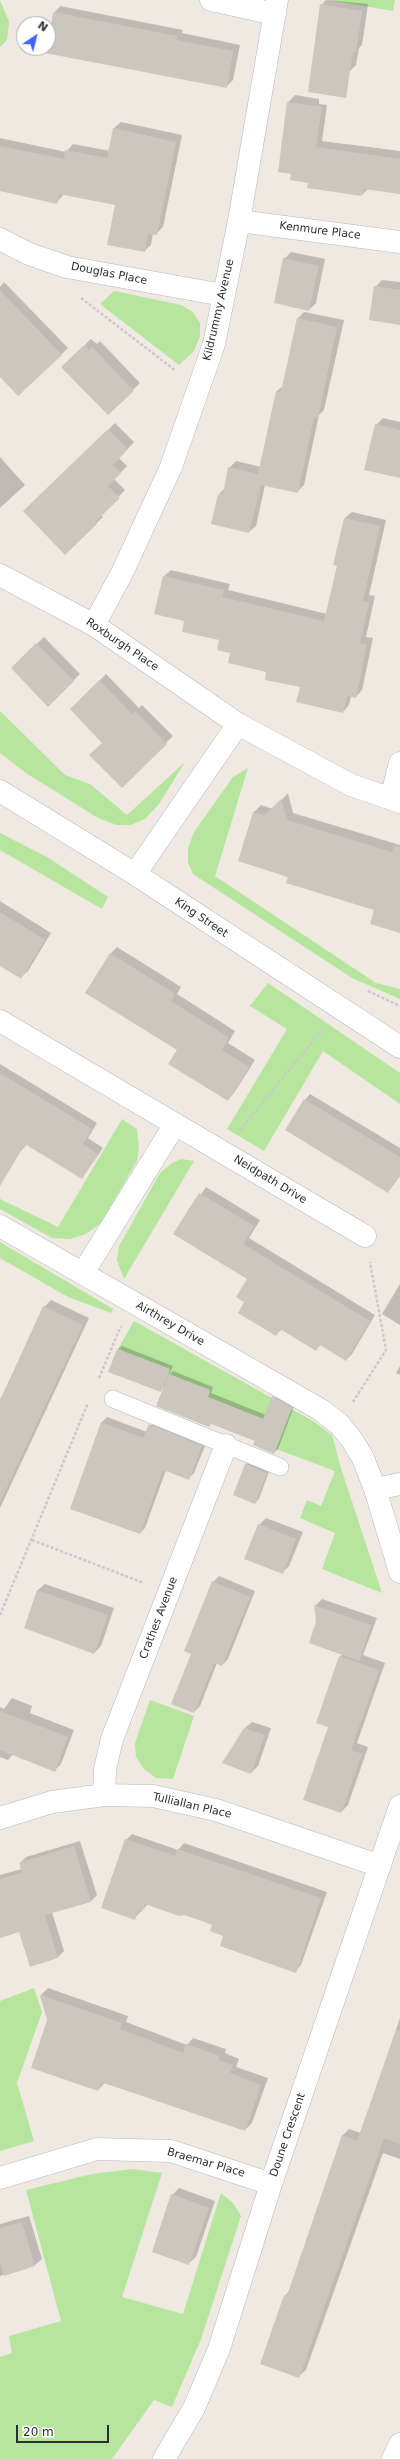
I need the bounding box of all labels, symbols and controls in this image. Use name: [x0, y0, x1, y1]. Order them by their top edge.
north arrow: [16, 16, 56, 56]
text: N: [35, 19, 50, 35]
street label: Kenmure Place: [279, 219, 361, 243]
street label: Kildrummy Avenue: [201, 258, 237, 362]
street label: Douglas Place: [70, 260, 148, 288]
street label: Roxburgh Place: [83, 616, 161, 674]
street label: King Street: [172, 895, 230, 941]
street label: Neidpath Drive: [231, 1153, 309, 1207]
street label: Airthrey Drive: [133, 1299, 207, 1349]
street label: Crathes Avenue: [137, 1575, 181, 1661]
street label: Tulliallan Place: [151, 1791, 233, 1821]
street label: Doune Crescent: [267, 2091, 309, 2179]
street label: Braemar Place: [166, 2146, 246, 2180]
scale bar: [18, 2417, 111, 2443]
text: 20 m: [23, 2425, 54, 2439]

